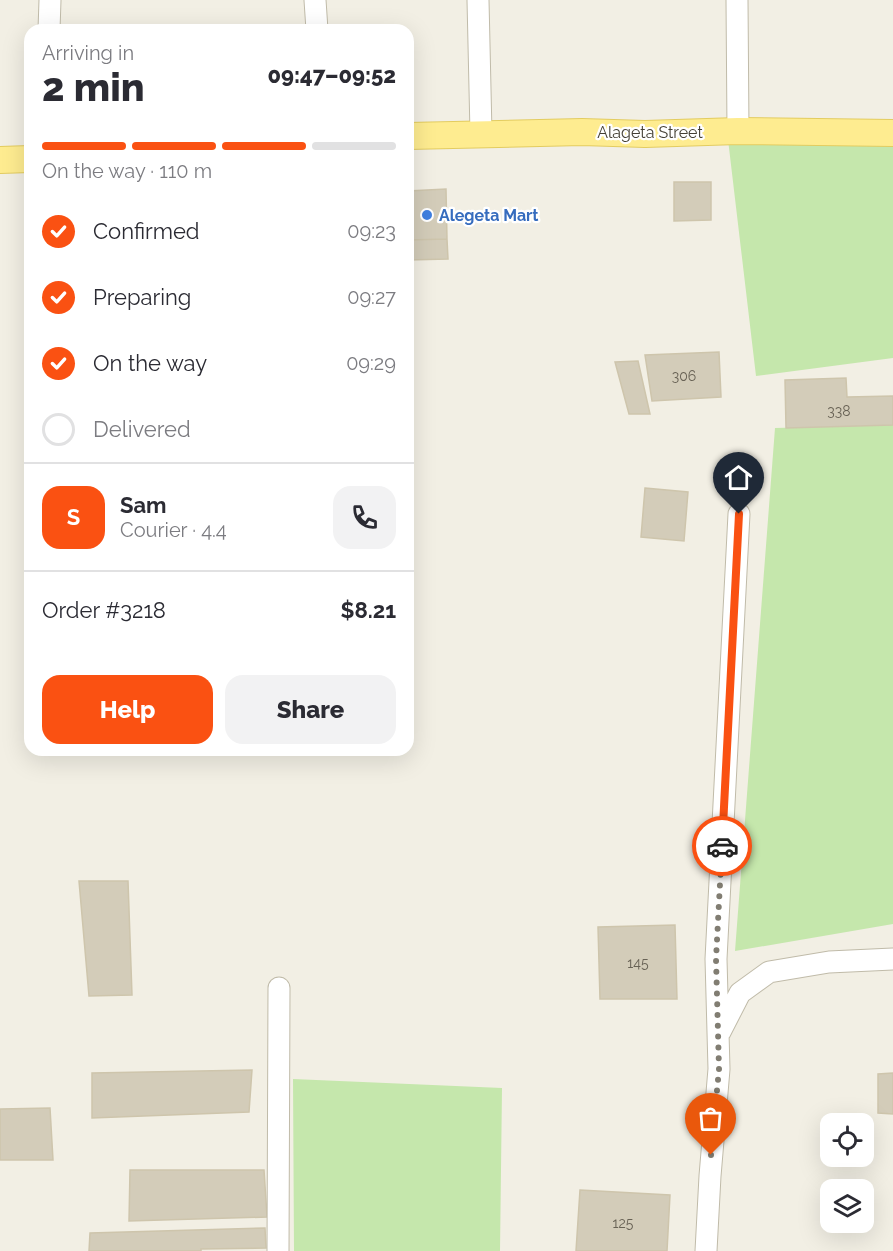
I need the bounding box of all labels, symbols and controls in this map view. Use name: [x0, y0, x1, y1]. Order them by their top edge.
text: Arriving in: [42, 41, 134, 65]
text: 09:47–09:52: [267, 62, 396, 88]
text: 2 min: [42, 64, 145, 110]
street label: Alageta Street: [597, 123, 703, 142]
text: On the way · 110 m: [42, 159, 212, 183]
place label: Alegeta Mart: [439, 206, 538, 225]
marker: Alegeta Mart: [420, 208, 434, 222]
icon: check: [42, 215, 75, 248]
text: Confirmed: [93, 218, 200, 244]
text: 09:23: [347, 219, 396, 243]
icon: check: [42, 281, 75, 314]
text: Preparing: [93, 284, 191, 310]
text: 09:27: [347, 285, 396, 309]
icon: check: [42, 347, 75, 380]
text: On the way: [93, 350, 207, 376]
text: 09:29: [346, 351, 396, 375]
house number: 306: [672, 368, 696, 384]
house number: 338: [827, 403, 851, 419]
text: Delivered: [93, 416, 191, 442]
pin: [713, 452, 764, 514]
icon: home: [722, 461, 755, 494]
button: phone: [333, 486, 396, 549]
text: Sam: [120, 492, 167, 518]
text: S: [67, 504, 80, 530]
text: Courier · 4.4: [120, 518, 227, 542]
text: Order #3218: [42, 597, 166, 623]
text: $8.21: [341, 597, 396, 623]
button: Help: [42, 675, 213, 744]
button: Share: [225, 675, 396, 744]
courier: [692, 816, 752, 876]
icon: car: [706, 830, 739, 863]
house number: 145: [627, 955, 649, 971]
pin: [685, 1093, 736, 1155]
icon: bag: [694, 1102, 727, 1135]
map controls: [820, 1113, 874, 1233]
button: locate: [820, 1113, 874, 1167]
button: layers: [820, 1179, 874, 1233]
house number: 125: [613, 1215, 634, 1231]

